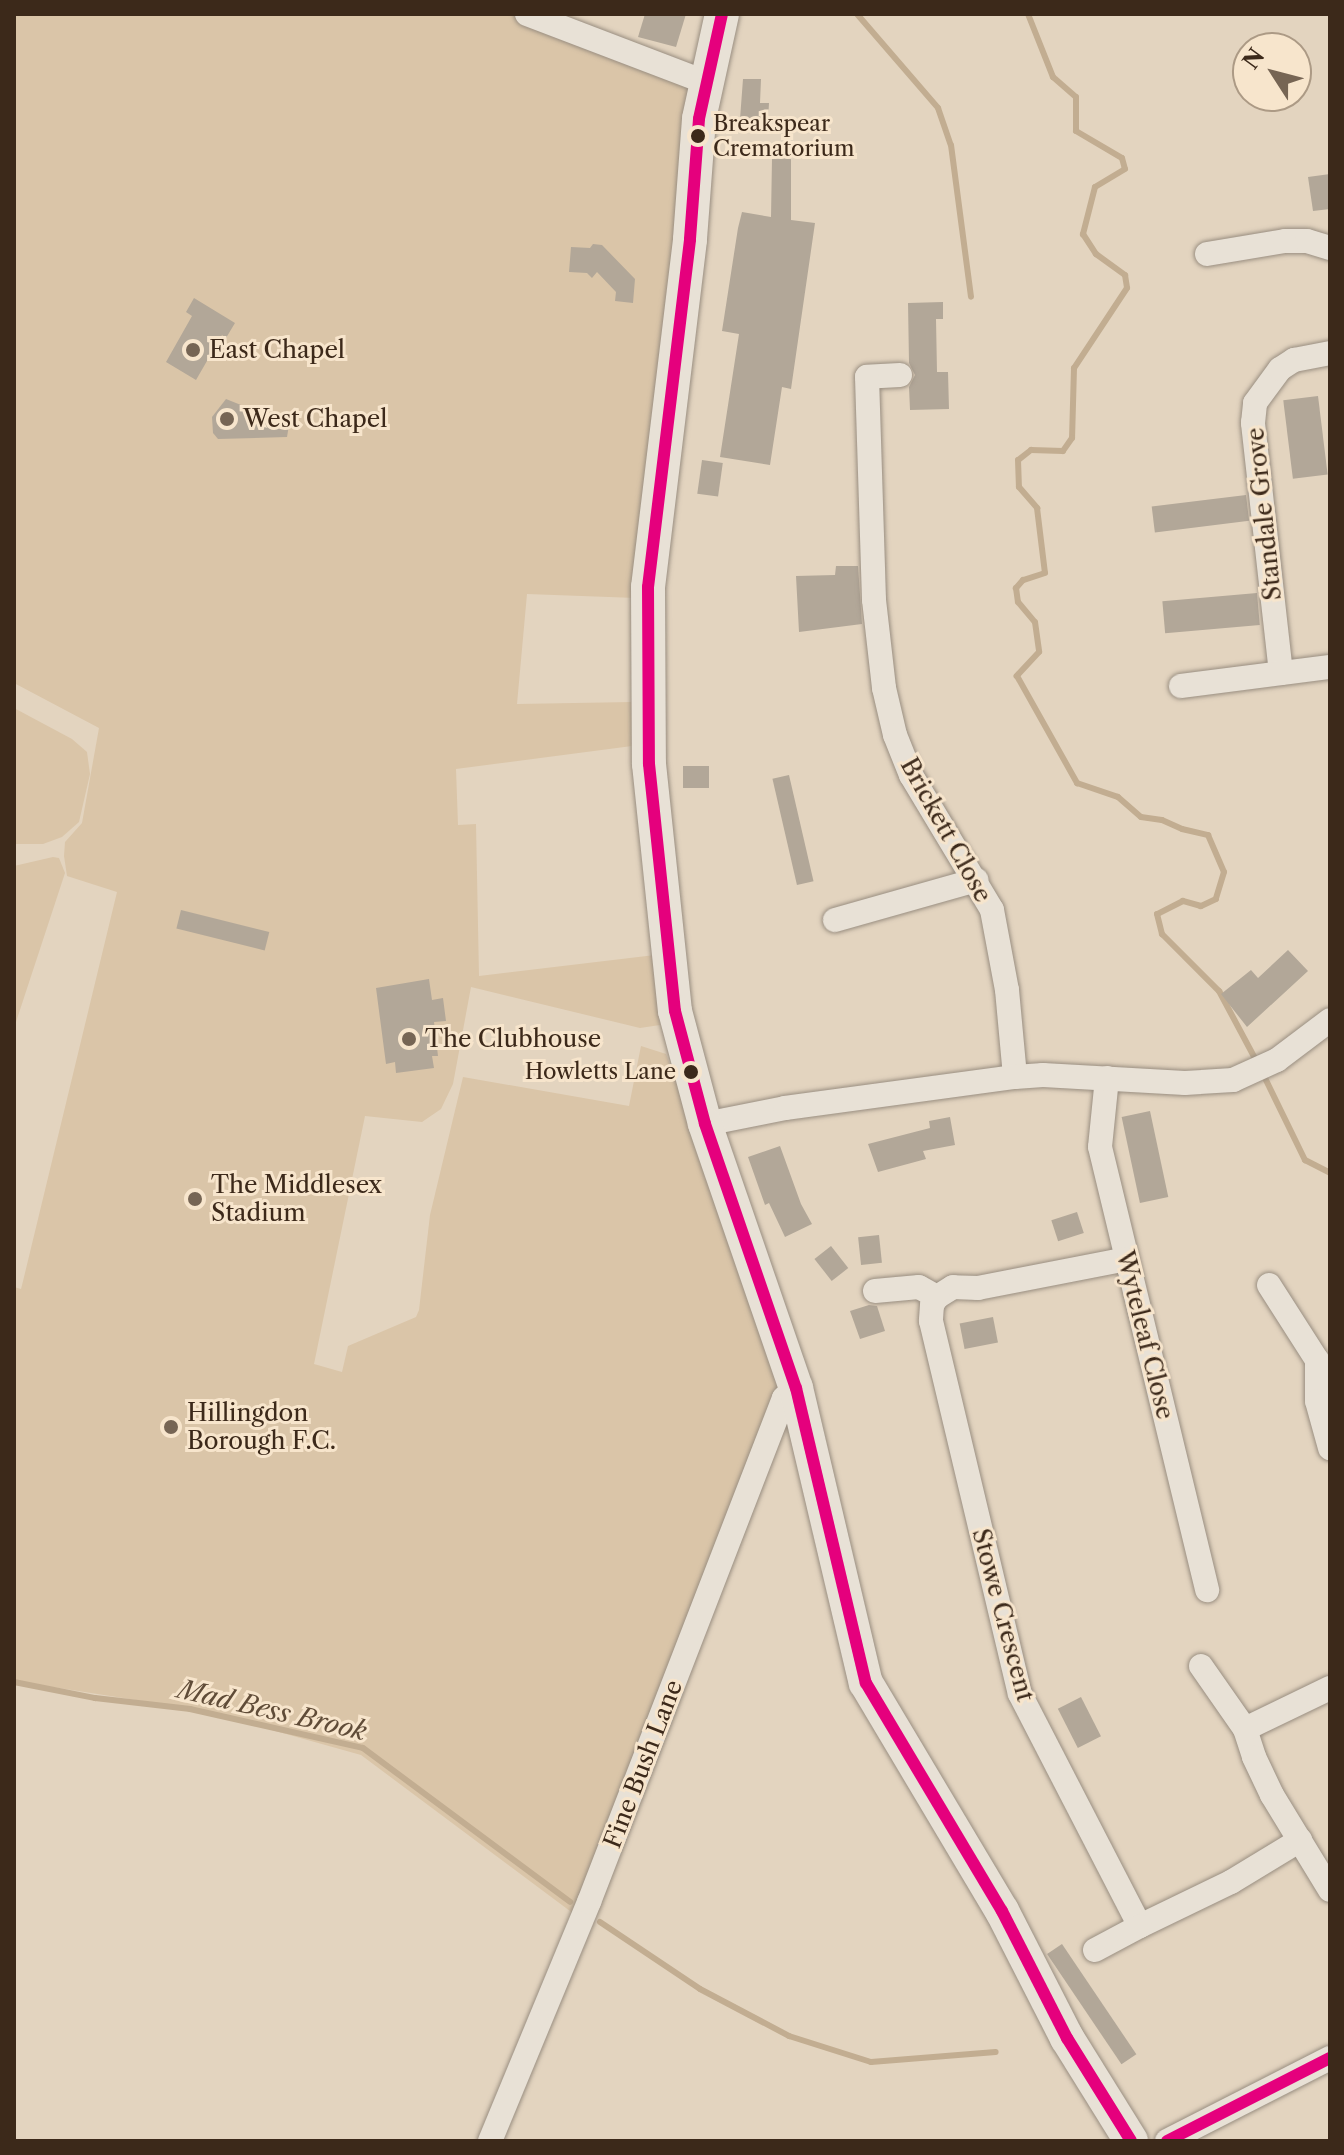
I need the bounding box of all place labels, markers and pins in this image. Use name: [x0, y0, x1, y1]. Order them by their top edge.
place label: Breakspear Crematorium: [713, 110, 855, 162]
marker: Breakspear Crematorium: [690, 128, 706, 144]
place label: East Chapel: [209, 336, 345, 364]
marker: East Chapel: [184, 341, 202, 359]
place label: West Chapel: [243, 405, 387, 433]
marker: West Chapel: [218, 410, 236, 428]
place label: The Clubhouse: [425, 1025, 601, 1053]
marker: The Clubhouse: [400, 1030, 418, 1048]
place label: Howletts Lane: [525, 1059, 676, 1085]
marker: Howletts Lane: [683, 1064, 699, 1080]
place label: The Middlesex Stadium: [211, 1171, 382, 1227]
marker: The Middlesex Stadium: [186, 1190, 204, 1208]
place label: Hillingdon Borough F.C.: [187, 1399, 336, 1455]
marker: Hillingdon Borough F.C.: [162, 1418, 180, 1436]

